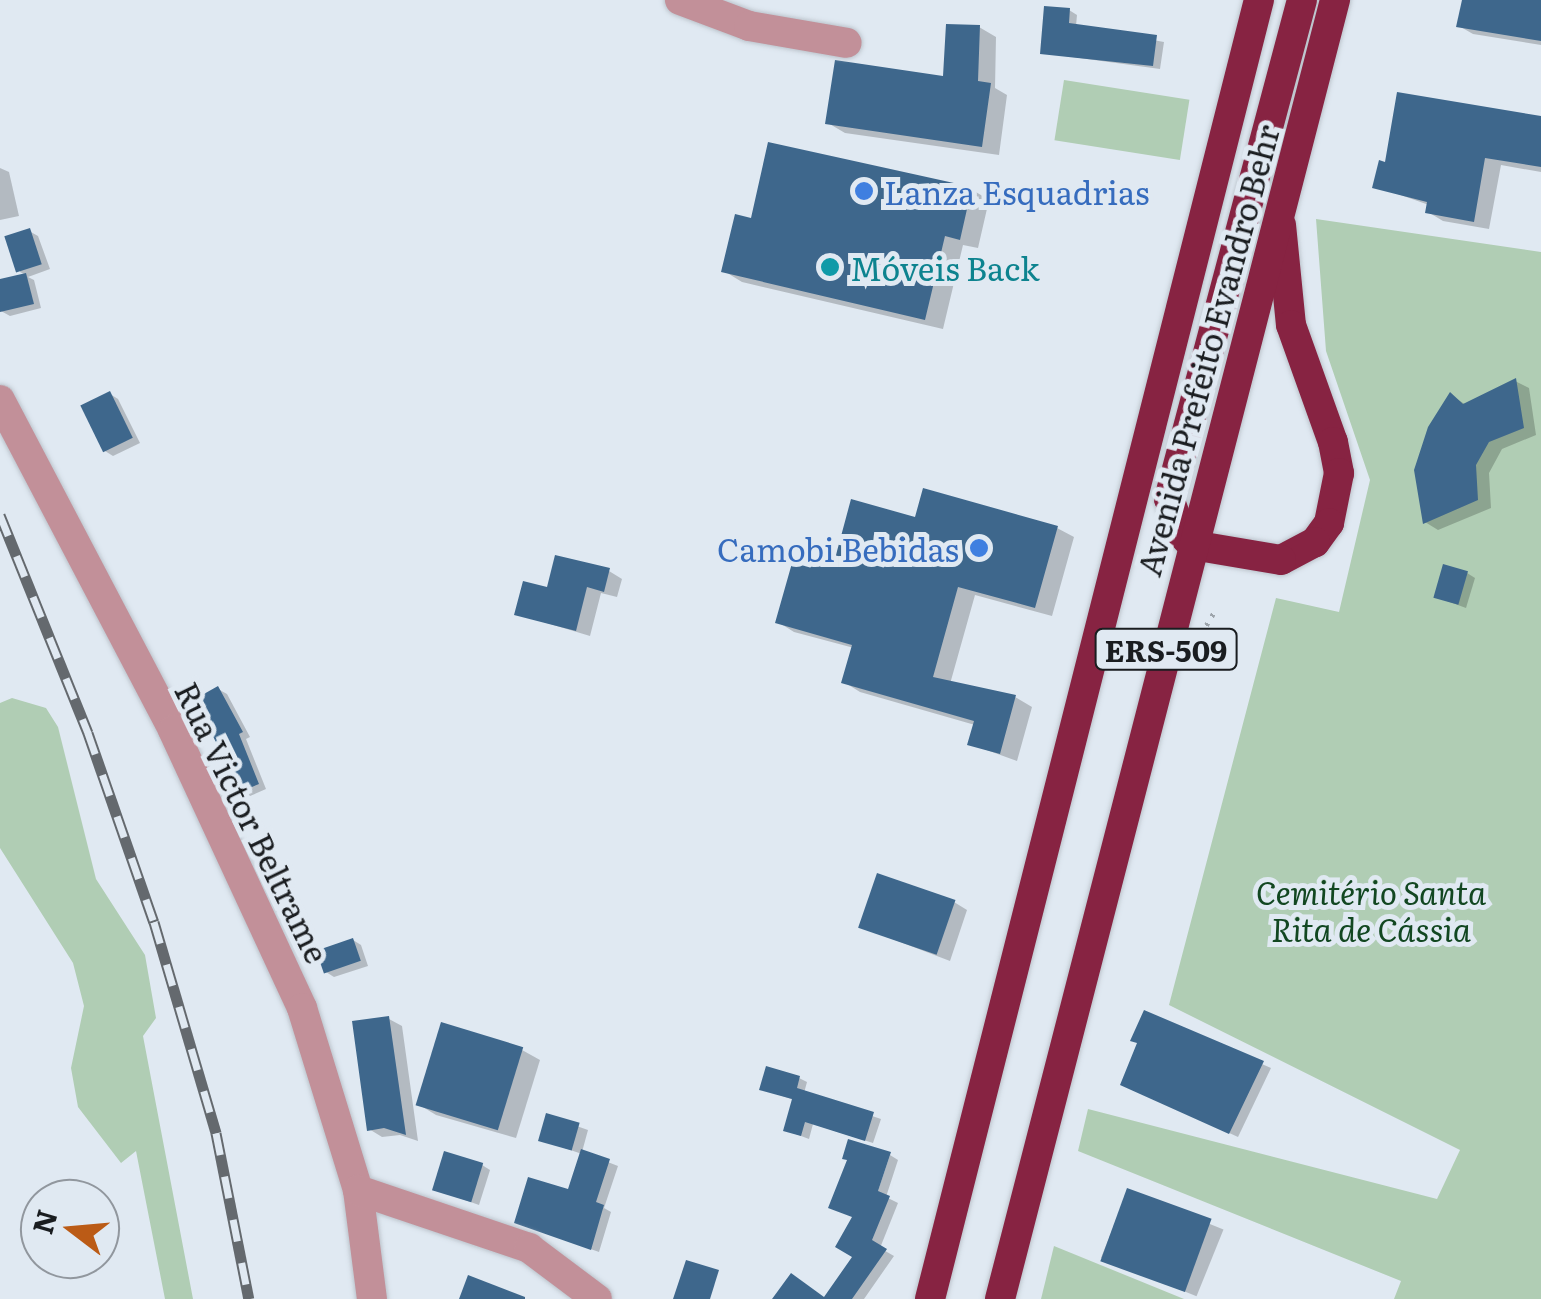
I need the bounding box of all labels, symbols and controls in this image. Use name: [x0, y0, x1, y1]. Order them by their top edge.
street label: Avenida Prefeito Evandro Behr: [1128, 120, 1286, 580]
place label: Lanza Esquadrias: [884, 172, 1149, 210]
marker: Lanza Esquadrias: [853, 180, 875, 202]
place label: Móveis Back: [850, 248, 1039, 286]
marker: Móveis Back: [819, 256, 841, 278]
place label: Camobi Bebidas: [717, 529, 959, 567]
marker: Camobi Bebidas: [968, 537, 990, 559]
road number: ERS-509: [1094, 624, 1238, 674]
street label: Rua Victor Beltrame: [168, 675, 338, 969]
park label: Cemitério Santa Rita de Cássia: [1256, 873, 1486, 948]
north arrow: [20, 1179, 120, 1279]
text: N: [20, 1204, 67, 1238]

